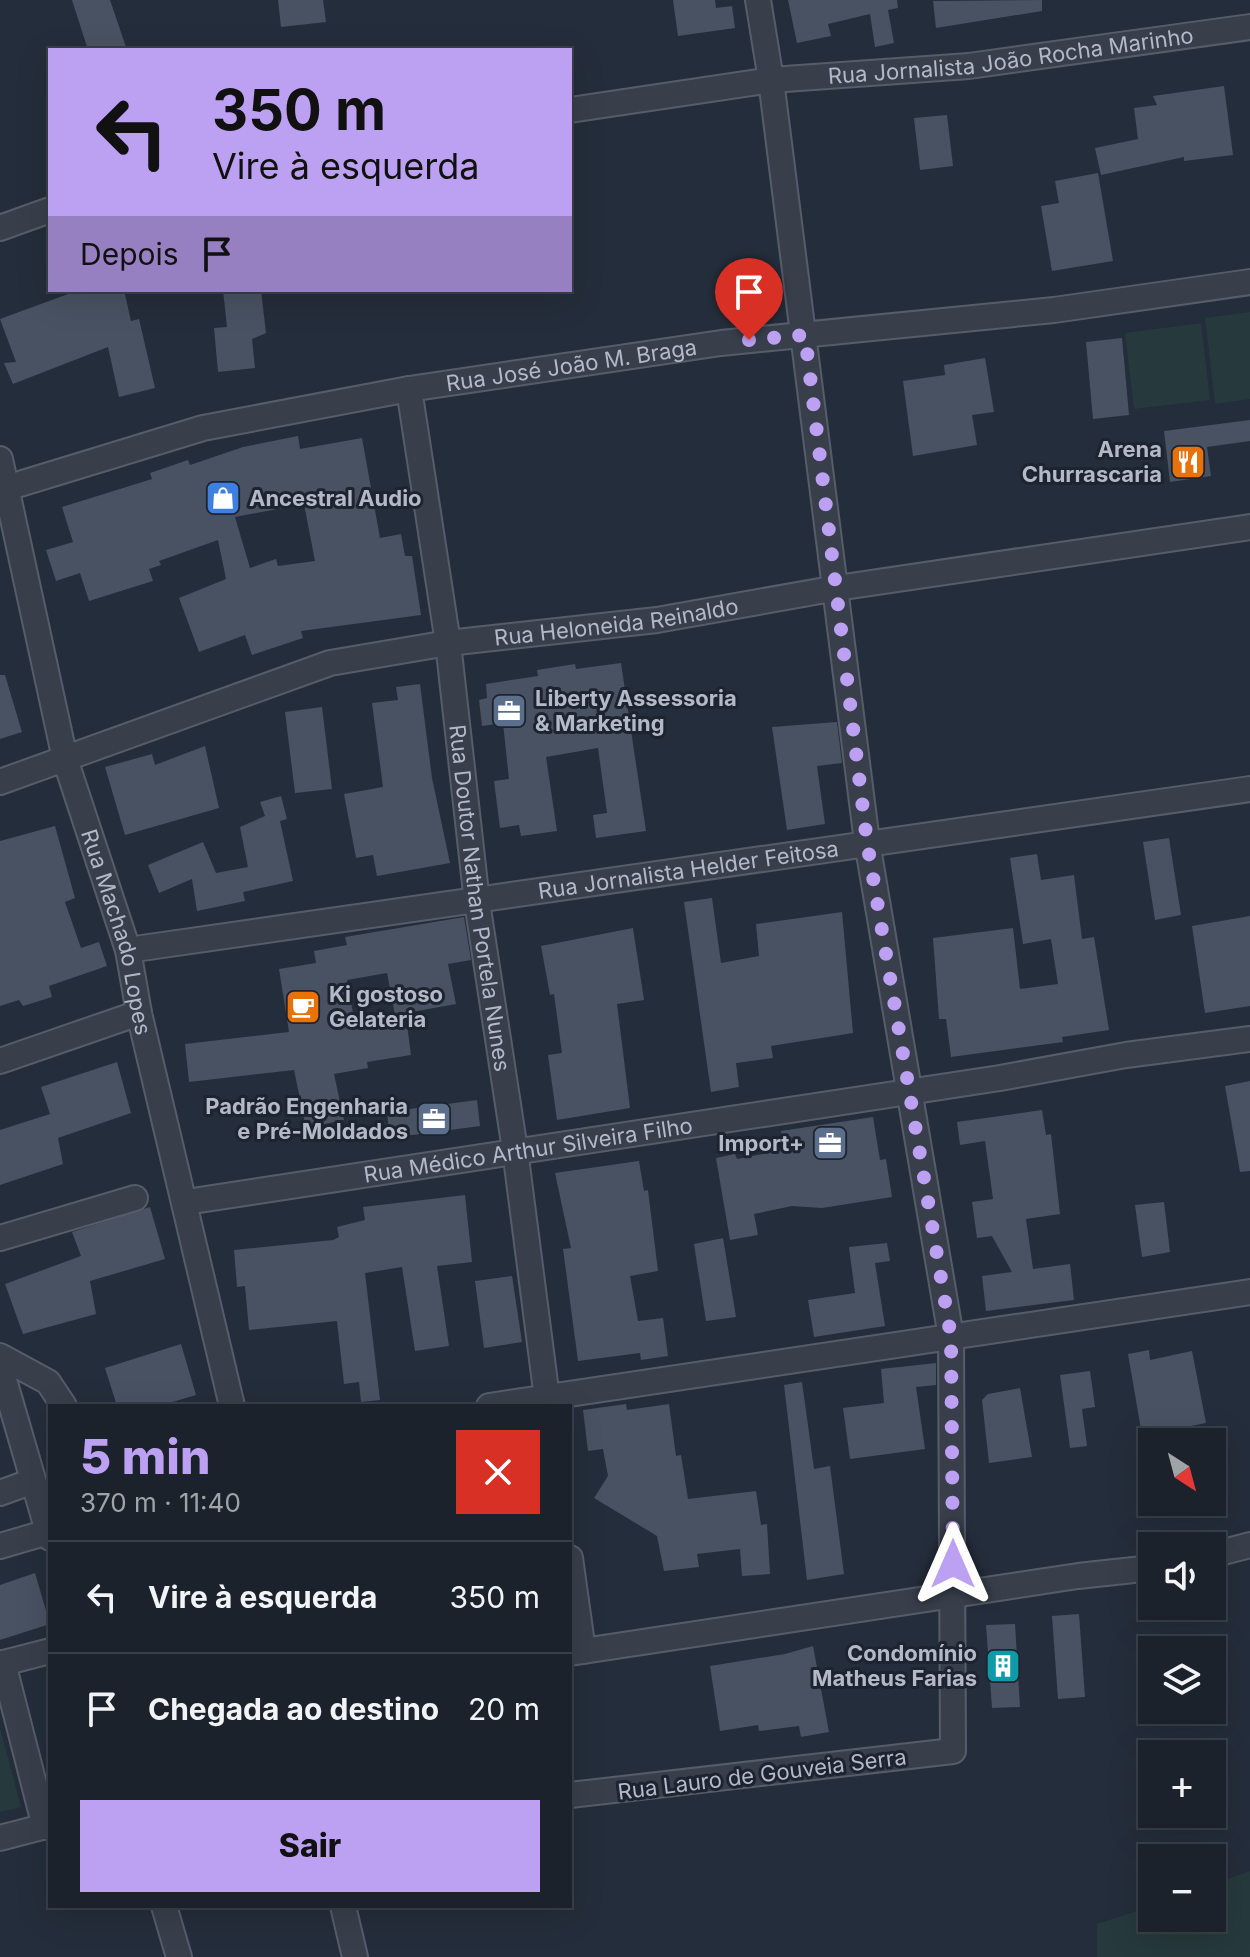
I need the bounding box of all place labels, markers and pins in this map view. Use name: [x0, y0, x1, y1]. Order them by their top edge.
pin: [715, 258, 783, 340]
place label: Arena Churrascaria: [1022, 436, 1162, 487]
restaurant icon: Arena Churrascaria: [1169, 443, 1207, 481]
shop icon: Ancestral Audio: [204, 479, 242, 517]
place label: Ancestral Audio: [249, 485, 422, 511]
place label: Liberty Assessoria & Marketing: [535, 685, 737, 736]
office icon: Liberty Assessoria & Marketing: [490, 692, 528, 730]
place label: Ki gostoso Gelateria: [329, 981, 443, 1032]
cafe icon: Ki gostoso Gelateria: [284, 988, 322, 1026]
place label: Padrão Engenharia e Pré-Moldados: [205, 1093, 408, 1144]
office icon: Padrão Engenharia e Pré-Moldados: [415, 1100, 453, 1138]
office icon: Import+: [811, 1124, 849, 1162]
place label: Import+: [718, 1130, 804, 1156]
place label: Condomínio Matheus Farias: [812, 1640, 977, 1691]
building icon: Condomínio Matheus Farias: [984, 1647, 1022, 1685]

